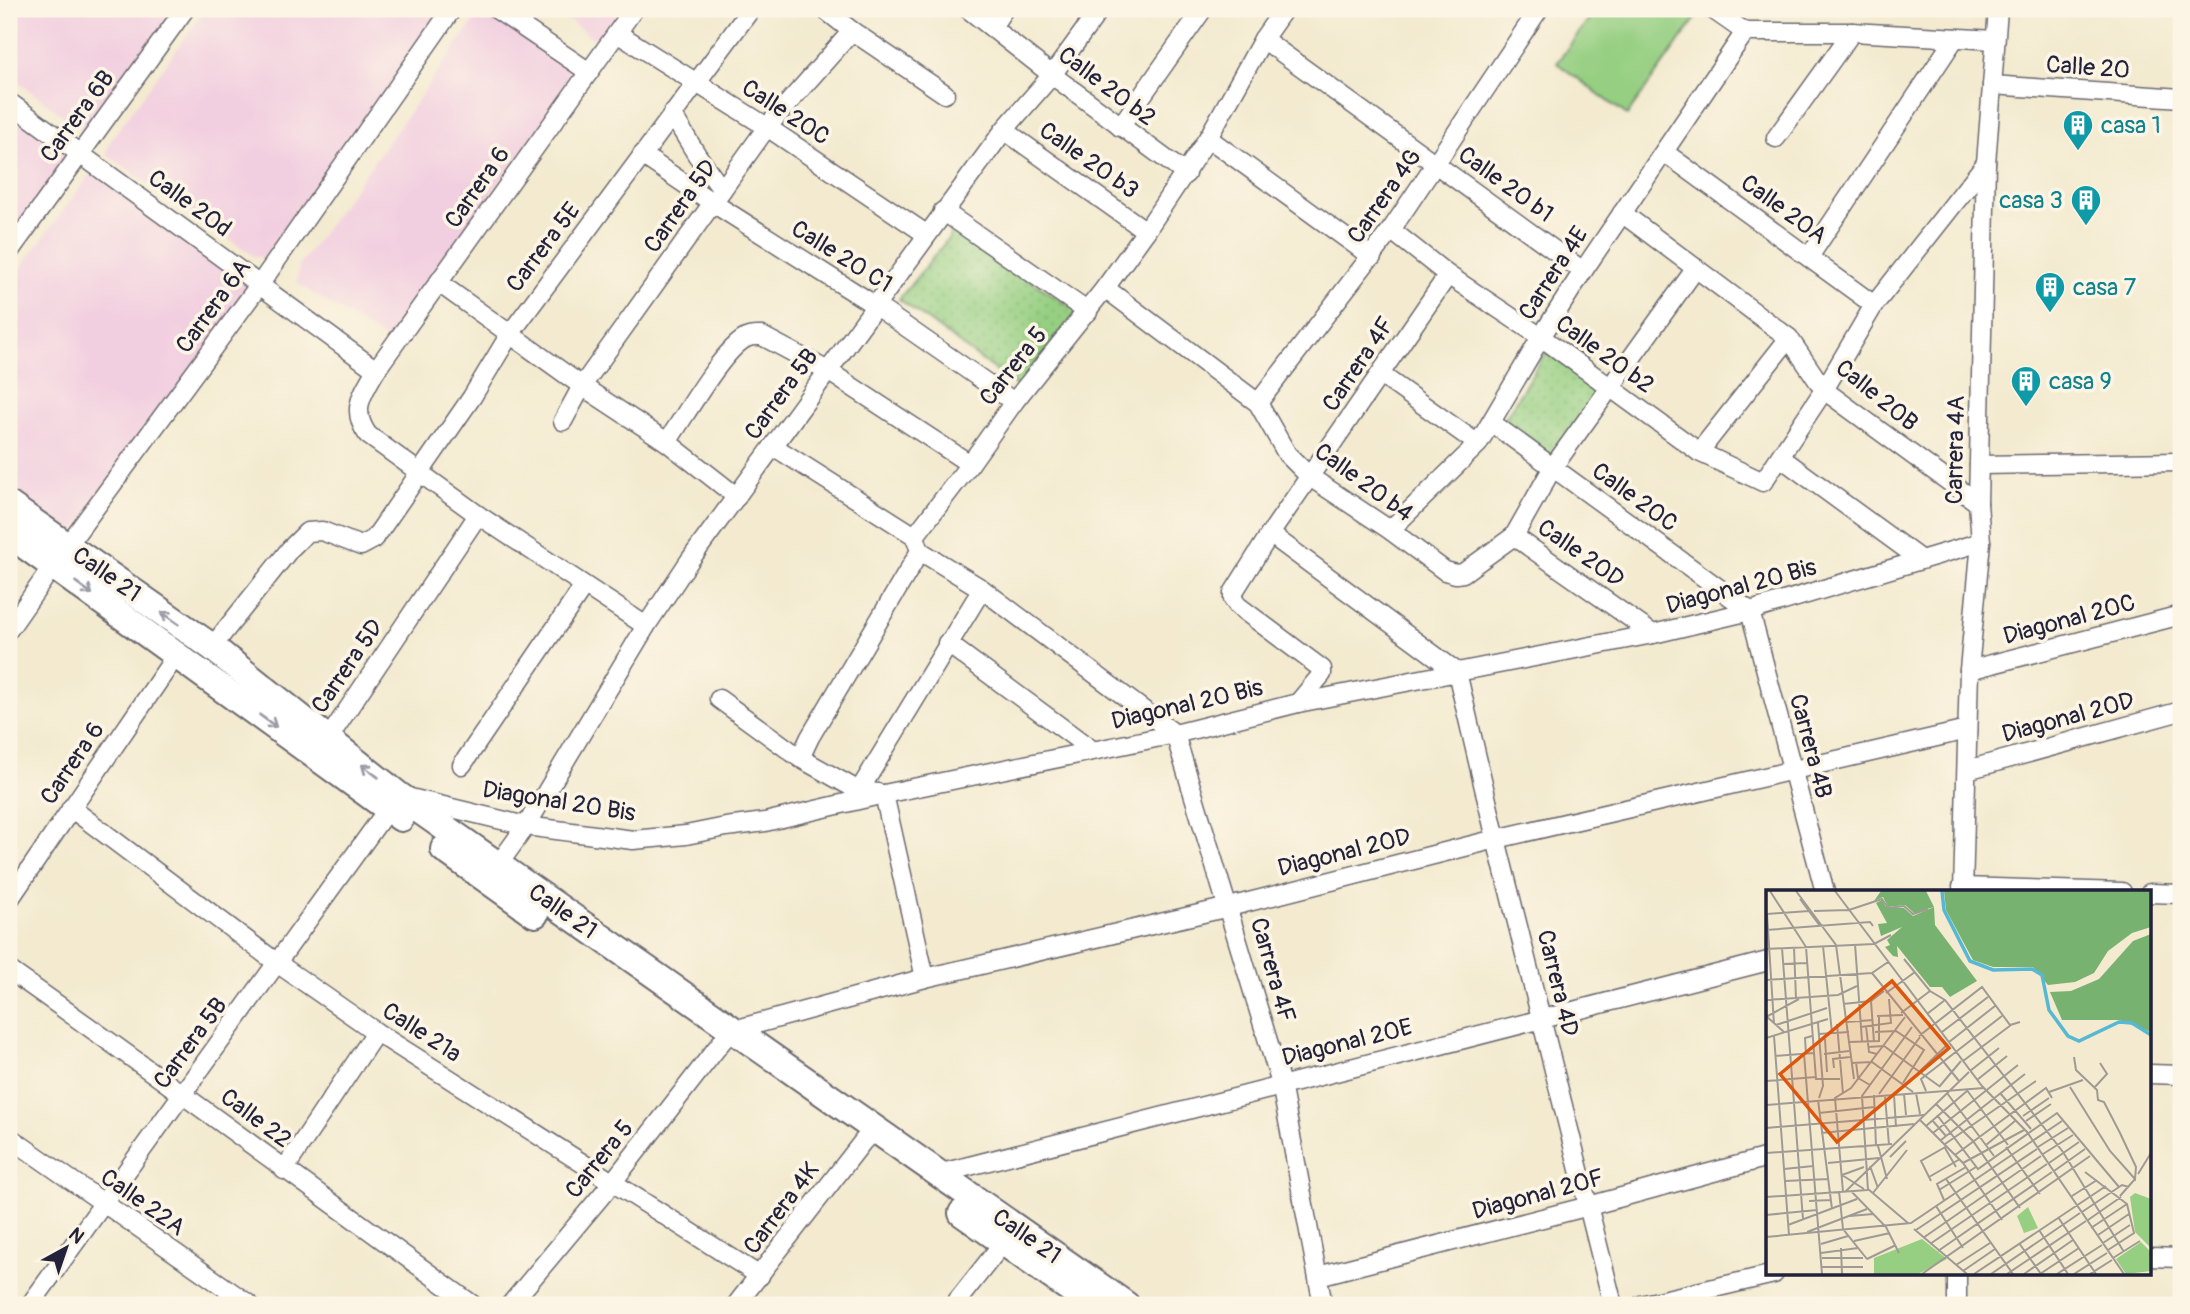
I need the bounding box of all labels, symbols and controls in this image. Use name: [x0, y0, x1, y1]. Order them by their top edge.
street label: Calle 20 b2: [1052, 40, 1161, 132]
street label: Calle 20: [2045, 50, 2131, 85]
street label: Carrera 6B: [34, 65, 121, 168]
street label: Calle 20C: [736, 73, 835, 152]
building icon: casa 1: [2061, 108, 2095, 152]
place label: casa 1: [2101, 111, 2161, 140]
street label: Calle 20 b3: [1033, 116, 1144, 205]
street label: Calle 20 b1: [1452, 140, 1559, 229]
street label: Carrera 6: [439, 141, 516, 234]
street label: Carrera 4G: [1341, 143, 1428, 249]
street label: Carrera 5D: [638, 154, 723, 259]
street label: Calle 20d: [142, 163, 237, 243]
street label: Calle 20A: [1735, 168, 1833, 250]
building icon: casa 3: [2069, 183, 2103, 227]
place label: casa 3: [1999, 186, 2063, 215]
street label: Carrera 5E: [500, 197, 587, 298]
street label: Calle 20 C1: [786, 214, 898, 299]
street label: Carrera 4E: [1512, 221, 1594, 326]
street label: Carrera 6A: [170, 254, 257, 359]
building icon: casa 7: [2033, 270, 2067, 314]
place label: casa 7: [2073, 273, 2136, 302]
street label: Calle 20 b2: [1550, 309, 1660, 400]
street label: Carrera 4F: [1316, 312, 1401, 417]
street label: Carrera 5: [974, 321, 1053, 412]
street label: Carrera 5B: [739, 343, 824, 446]
street label: Calle 20B: [1830, 353, 1924, 437]
building icon: casa 9: [2009, 364, 2043, 408]
place label: casa 9: [2049, 367, 2112, 396]
street label: Carrera 4A: [1940, 395, 1971, 505]
street label: Calle 20 b4: [1309, 437, 1419, 528]
street label: Calle 20C: [1586, 457, 1683, 538]
street label: Calle 20D: [1532, 513, 1630, 594]
street label: Calle 21: [67, 540, 147, 608]
street label: Diagonal 20 Bis: [1663, 552, 1820, 620]
one-way arrow: [74, 580, 93, 595]
street label: Diagonal 20C: [2000, 588, 2138, 651]
one-way arrow: [161, 611, 180, 625]
street label: Carrera 5D: [305, 614, 389, 719]
street label: Diagonal 20 Bis: [1109, 673, 1266, 736]
street label: Diagonal 20D: [1999, 686, 2137, 749]
street label: Carrera 4B: [1783, 691, 1838, 802]
one-way arrow: [259, 713, 278, 728]
street label: Carrera 6: [34, 716, 111, 810]
one-way arrow: [361, 764, 379, 779]
street label: Diagonal 20 Bis: [480, 775, 638, 828]
street label: Diagonal 20D: [1275, 822, 1413, 883]
street label: Calle 21: [523, 877, 603, 945]
inset map: [1766, 890, 2152, 1276]
street label: Carrera 4F: [1244, 914, 1301, 1026]
street label: Carrera 4D: [1530, 927, 1585, 1039]
street label: Carrera 5B: [148, 992, 233, 1095]
street label: Calle 21a: [377, 996, 467, 1069]
street label: Diagonal 20E: [1279, 1012, 1415, 1073]
street label: Calle 22: [215, 1082, 297, 1154]
street label: Carrera 5: [559, 1114, 640, 1204]
street label: Carrera 4K: [737, 1157, 825, 1260]
street label: Calle 22A: [95, 1163, 191, 1242]
street label: Diagonal 20F: [1469, 1163, 1607, 1226]
street label: Calle 21: [987, 1202, 1067, 1270]
north arrow: [32, 1212, 102, 1282]
text: N: [64, 1222, 89, 1249]

